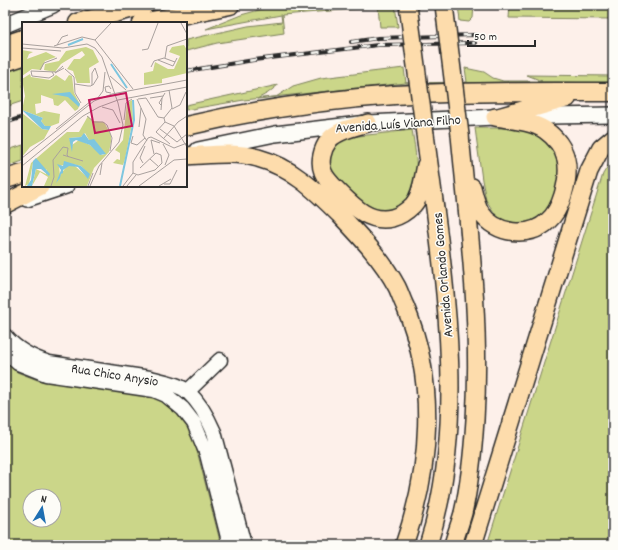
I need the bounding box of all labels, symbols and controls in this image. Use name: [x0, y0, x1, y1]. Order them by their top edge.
inset map: [22, 22, 187, 187]
scale bar: [468, 22, 535, 48]
text: 50 m: [474, 29, 497, 46]
street label: Avenida Luís Viana Filho: [335, 111, 461, 139]
street label: Avenida Orlando Gomes: [429, 211, 459, 338]
street label: Rua Chico Anysio: [70, 359, 160, 393]
north arrow: [22, 488, 62, 528]
text: N: [39, 492, 48, 509]

